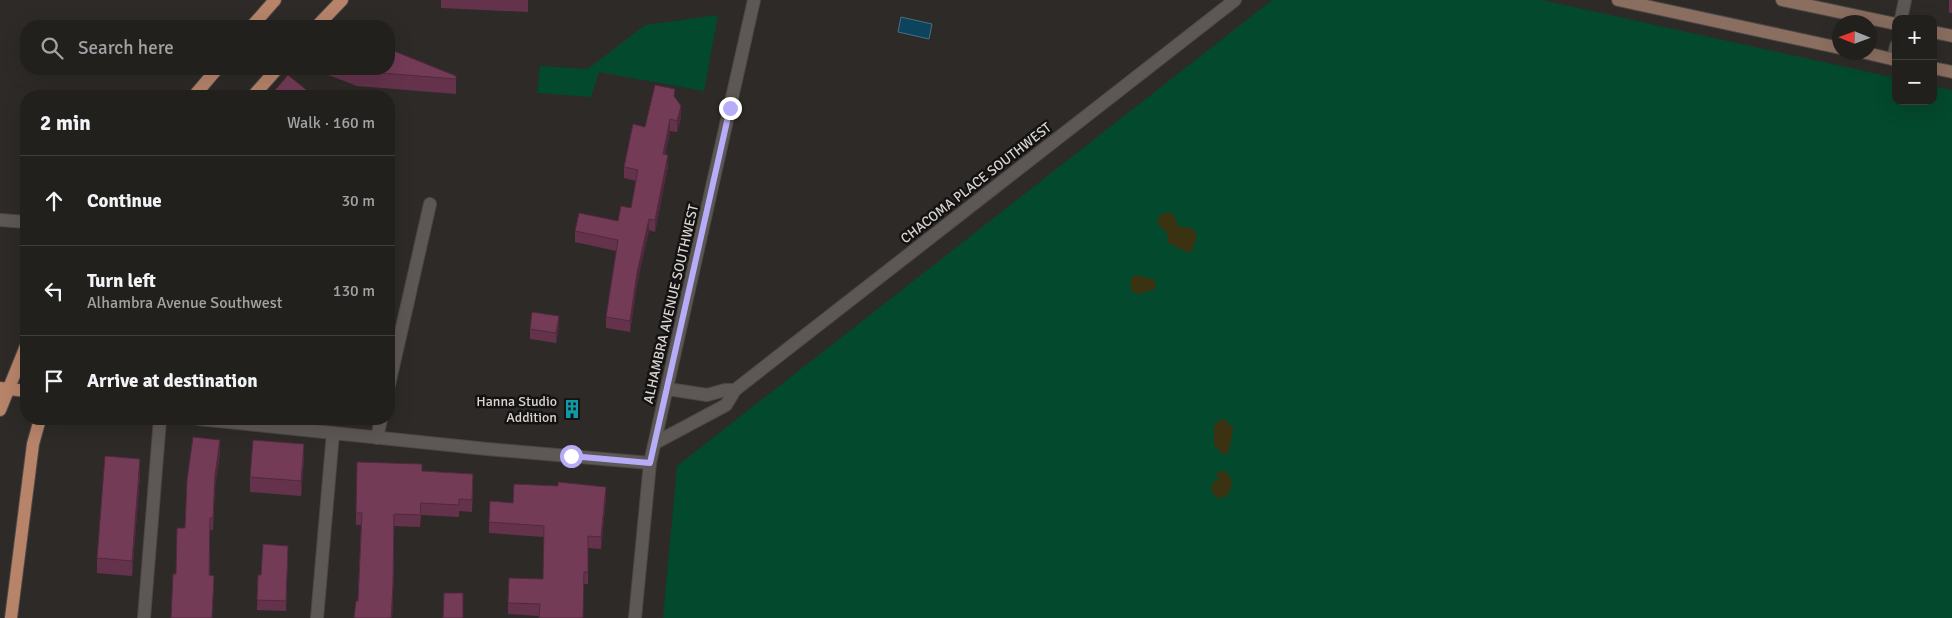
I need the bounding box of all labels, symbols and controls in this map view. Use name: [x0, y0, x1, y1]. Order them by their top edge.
north arrow: [1832, 15, 1877, 60]
map controls: [1892, 15, 1937, 105]
button: +: [1892, 15, 1937, 60]
search box: [20, 20, 395, 75]
icon: search: [38, 34, 66, 62]
text: Search here: [78, 36, 174, 60]
button: −: [1892, 60, 1937, 105]
route end: [719, 97, 742, 120]
text: 2 min: [40, 110, 91, 136]
text: Walk · 160 m: [287, 113, 375, 133]
street label: CHACOMA PLACE SOUTHWEST: [897, 119, 1055, 247]
icon: ahead: [40, 187, 68, 215]
text: Continue: [87, 189, 162, 213]
text: 30 m: [341, 191, 375, 211]
street label: ALHAMBRA AVENUE SOUTHWEST: [640, 203, 702, 405]
text: Turn left: [87, 269, 156, 293]
icon: left: [40, 277, 68, 305]
text: 130 m: [333, 281, 375, 301]
text: Alhambra Avenue Southwest: [87, 293, 282, 313]
icon: arrive: [40, 367, 68, 395]
text: Arrive at destination: [87, 369, 258, 393]
place label: Hanna Studio Addition: [476, 393, 557, 426]
building icon: Hanna Studio Addition: [561, 398, 583, 420]
route start: [560, 445, 583, 468]

